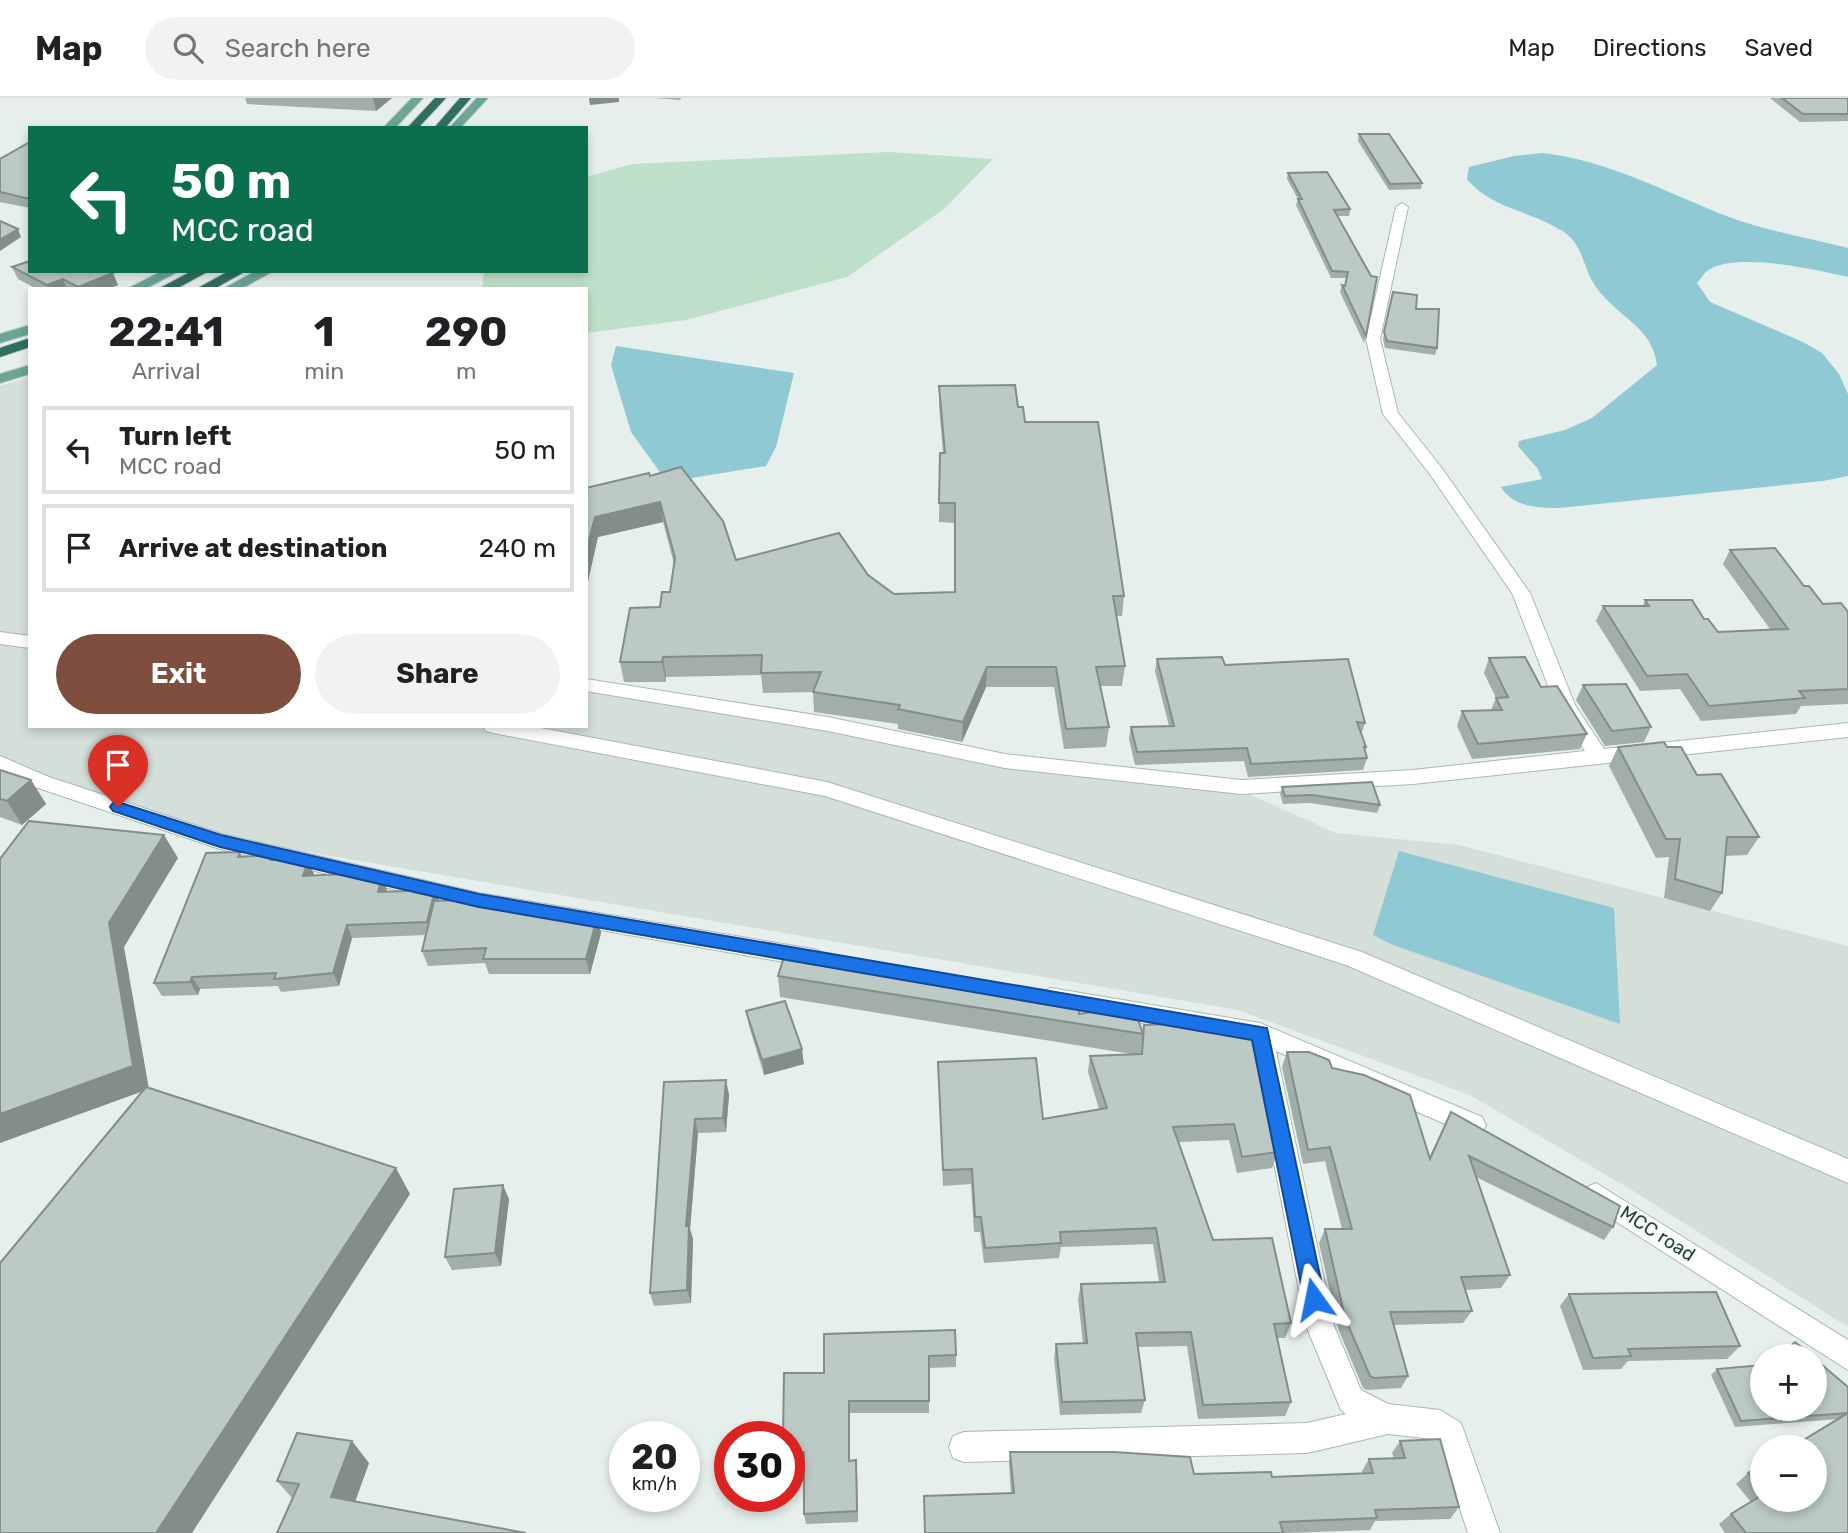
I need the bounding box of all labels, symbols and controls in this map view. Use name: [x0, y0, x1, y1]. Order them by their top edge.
search box: [145, 17, 635, 80]
text: Map: [35, 29, 103, 68]
icon: search: [169, 29, 207, 67]
text: Search here: [225, 33, 370, 64]
text: Map: [1508, 34, 1555, 62]
text: Directions: [1593, 34, 1706, 62]
text: Saved: [1744, 34, 1813, 62]
text: 50 m: [171, 152, 291, 210]
icon: left: [56, 154, 147, 245]
text: MCC road: [171, 211, 314, 249]
text: 22:41: [108, 307, 224, 357]
text: 1: [314, 307, 335, 357]
text: 290: [425, 307, 508, 357]
text: Arrival: [132, 357, 201, 385]
text: min: [304, 357, 344, 385]
text: m: [456, 357, 476, 385]
text: Turn left: [119, 421, 231, 452]
icon: left: [60, 431, 98, 469]
text: 50 m: [495, 435, 556, 466]
text: MCC road: [119, 452, 222, 480]
icon: arrive: [60, 529, 98, 567]
text: Arrive at destination: [119, 533, 387, 564]
text: 240 m: [479, 533, 556, 564]
button: Exit: [56, 634, 301, 714]
button: Share: [315, 634, 560, 714]
pin: [88, 735, 148, 807]
icon: arrive: [99, 746, 137, 784]
street label: MCC road: [1616, 1201, 1700, 1266]
position arrow: [1277, 1262, 1351, 1336]
map controls: [1750, 1344, 1827, 1512]
button: +: [1750, 1344, 1827, 1421]
speed limit sign: 30: [714, 1421, 805, 1512]
button: −: [1750, 1435, 1827, 1512]
text: 20: [631, 1436, 678, 1478]
text: km/h: [632, 1473, 677, 1495]

